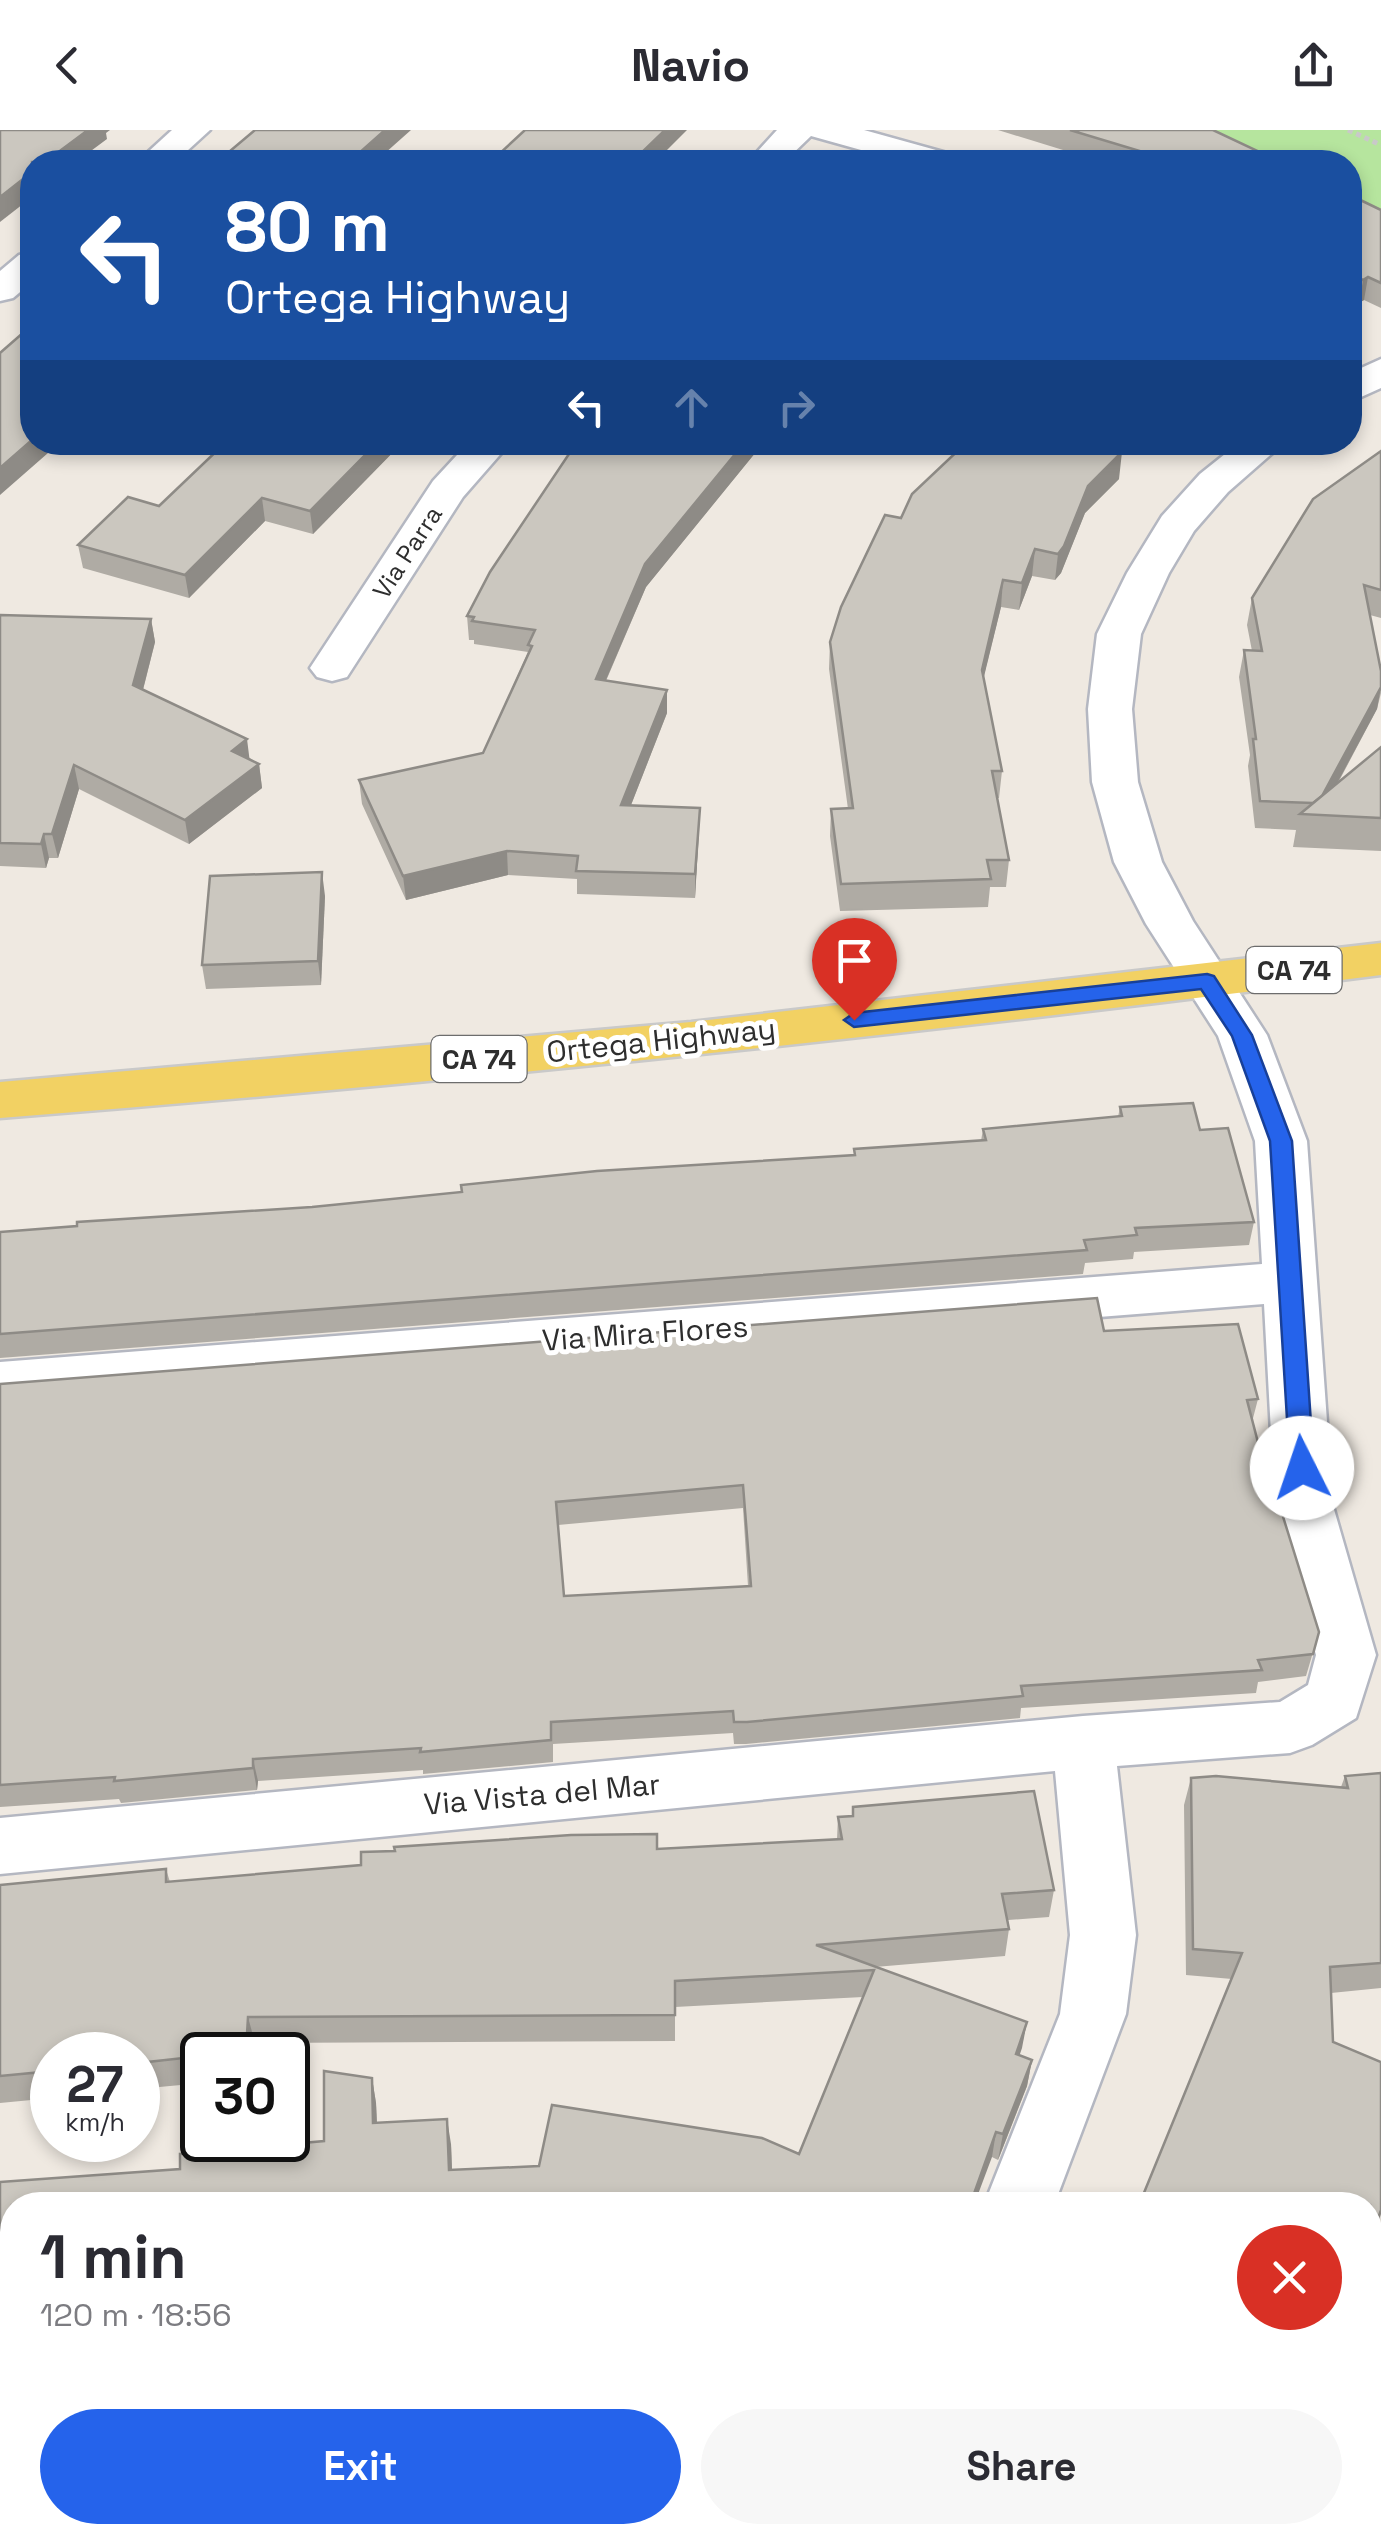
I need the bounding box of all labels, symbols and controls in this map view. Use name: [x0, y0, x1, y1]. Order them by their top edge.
text: Navio: [631, 37, 750, 94]
icon: back: [40, 38, 95, 93]
icon: share: [1286, 38, 1341, 93]
text: 80 m: [225, 182, 390, 271]
icon: left: [60, 190, 190, 320]
text: Ortega Highway: [225, 269, 570, 326]
icon: left: [559, 380, 614, 435]
icon: ahead: [664, 380, 719, 435]
icon: right: [769, 380, 824, 435]
street label: Via Parra: [365, 500, 449, 604]
pin: [812, 918, 897, 1021]
icon: arrive: [827, 933, 882, 988]
road number: CA 74: [1246, 947, 1342, 993]
street label: Ortega Highway: [545, 1009, 777, 1071]
road number: CA 74: [432, 1036, 526, 1082]
street label: Via Mira Flores: [541, 1306, 749, 1360]
position arrow: [1250, 1416, 1354, 1520]
street label: Via Vista del Mar: [422, 1764, 662, 1824]
speed limit sign: 30: [180, 2032, 310, 2162]
text: 27: [67, 2053, 123, 2117]
text: km/h: [65, 2106, 125, 2138]
text: 1 min: [40, 2219, 187, 2296]
button: close: [1237, 2225, 1342, 2330]
text: 120 m · 18:56: [40, 2295, 232, 2335]
button: Exit: [40, 2409, 681, 2524]
button: Share: [701, 2409, 1342, 2524]

